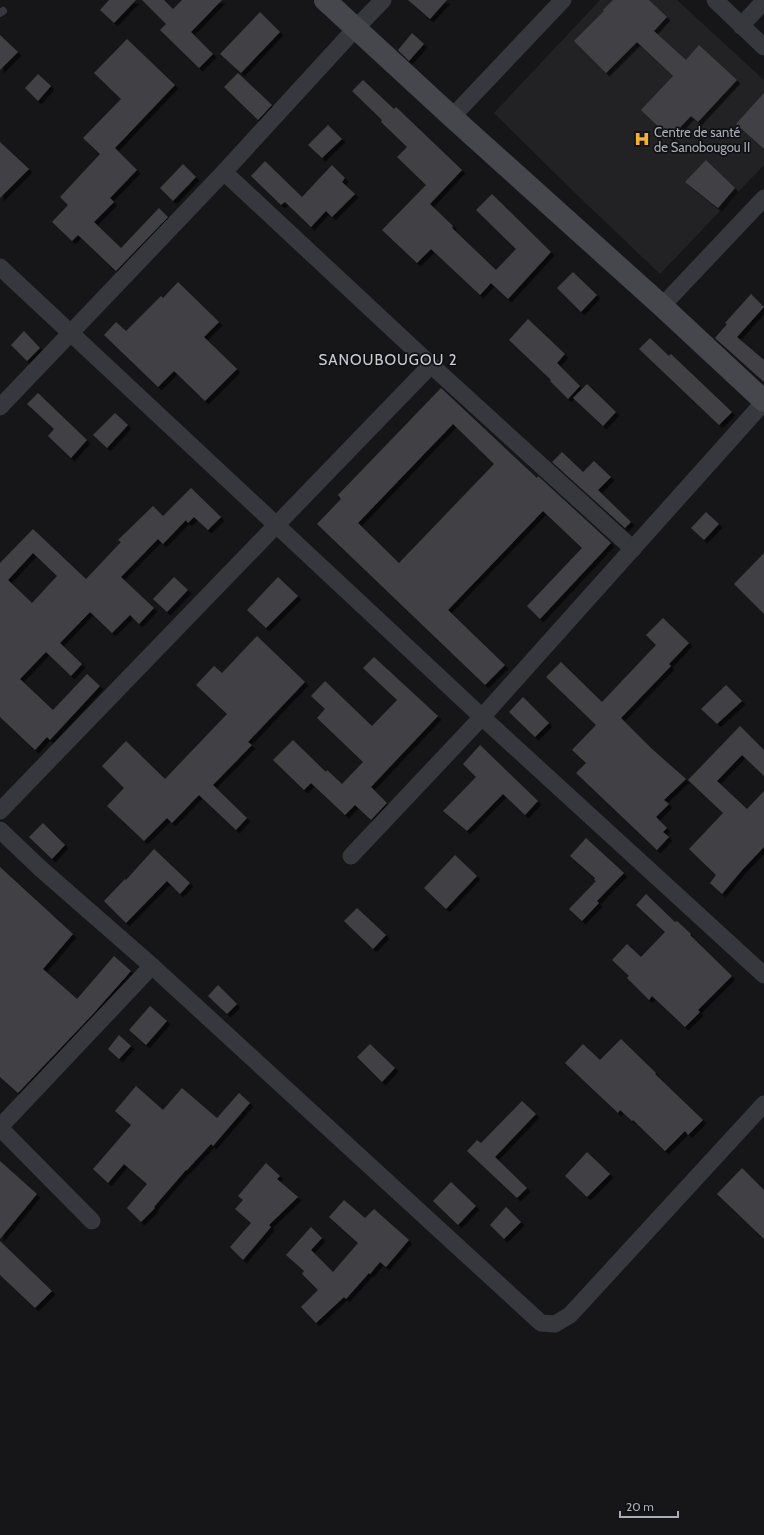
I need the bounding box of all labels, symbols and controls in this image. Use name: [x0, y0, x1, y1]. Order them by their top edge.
place label: Centre de santé de Sanobougou II: [654, 124, 750, 155]
hospital icon: Centre de santé de Sanobougou II: [633, 130, 651, 148]
district label: SANOUBOUGOU 2: [318, 351, 458, 369]
scale bar: [620, 1493, 678, 1519]
text: 20 m: [626, 1499, 654, 1514]

